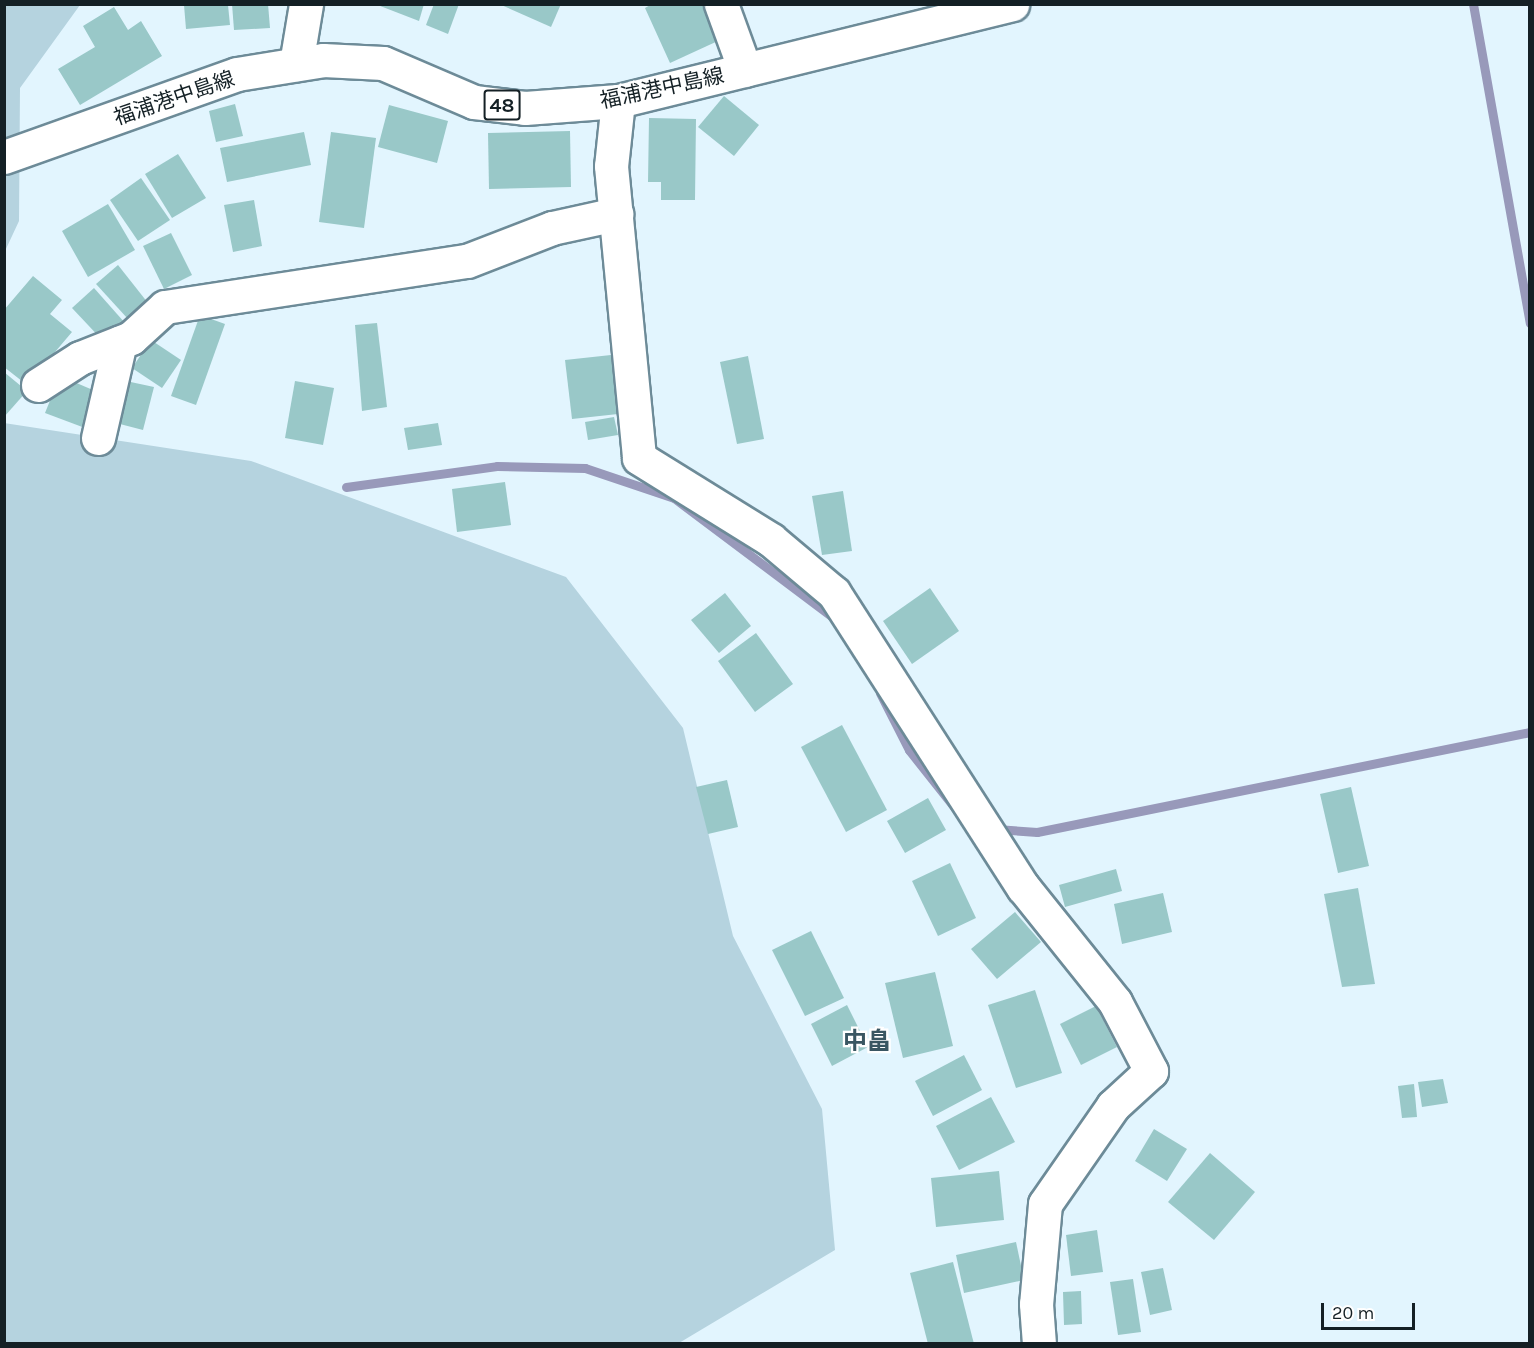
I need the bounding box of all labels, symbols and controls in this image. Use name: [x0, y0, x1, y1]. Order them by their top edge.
street label: 福浦港中島線: [598, 63, 726, 113]
street label: 福浦港中島線: [110, 66, 238, 130]
road number: 48: [482, 88, 522, 122]
district label: 中畠: [843, 1028, 891, 1056]
scale bar: [1324, 1291, 1418, 1329]
text: 20 m: [1332, 1302, 1374, 1324]

